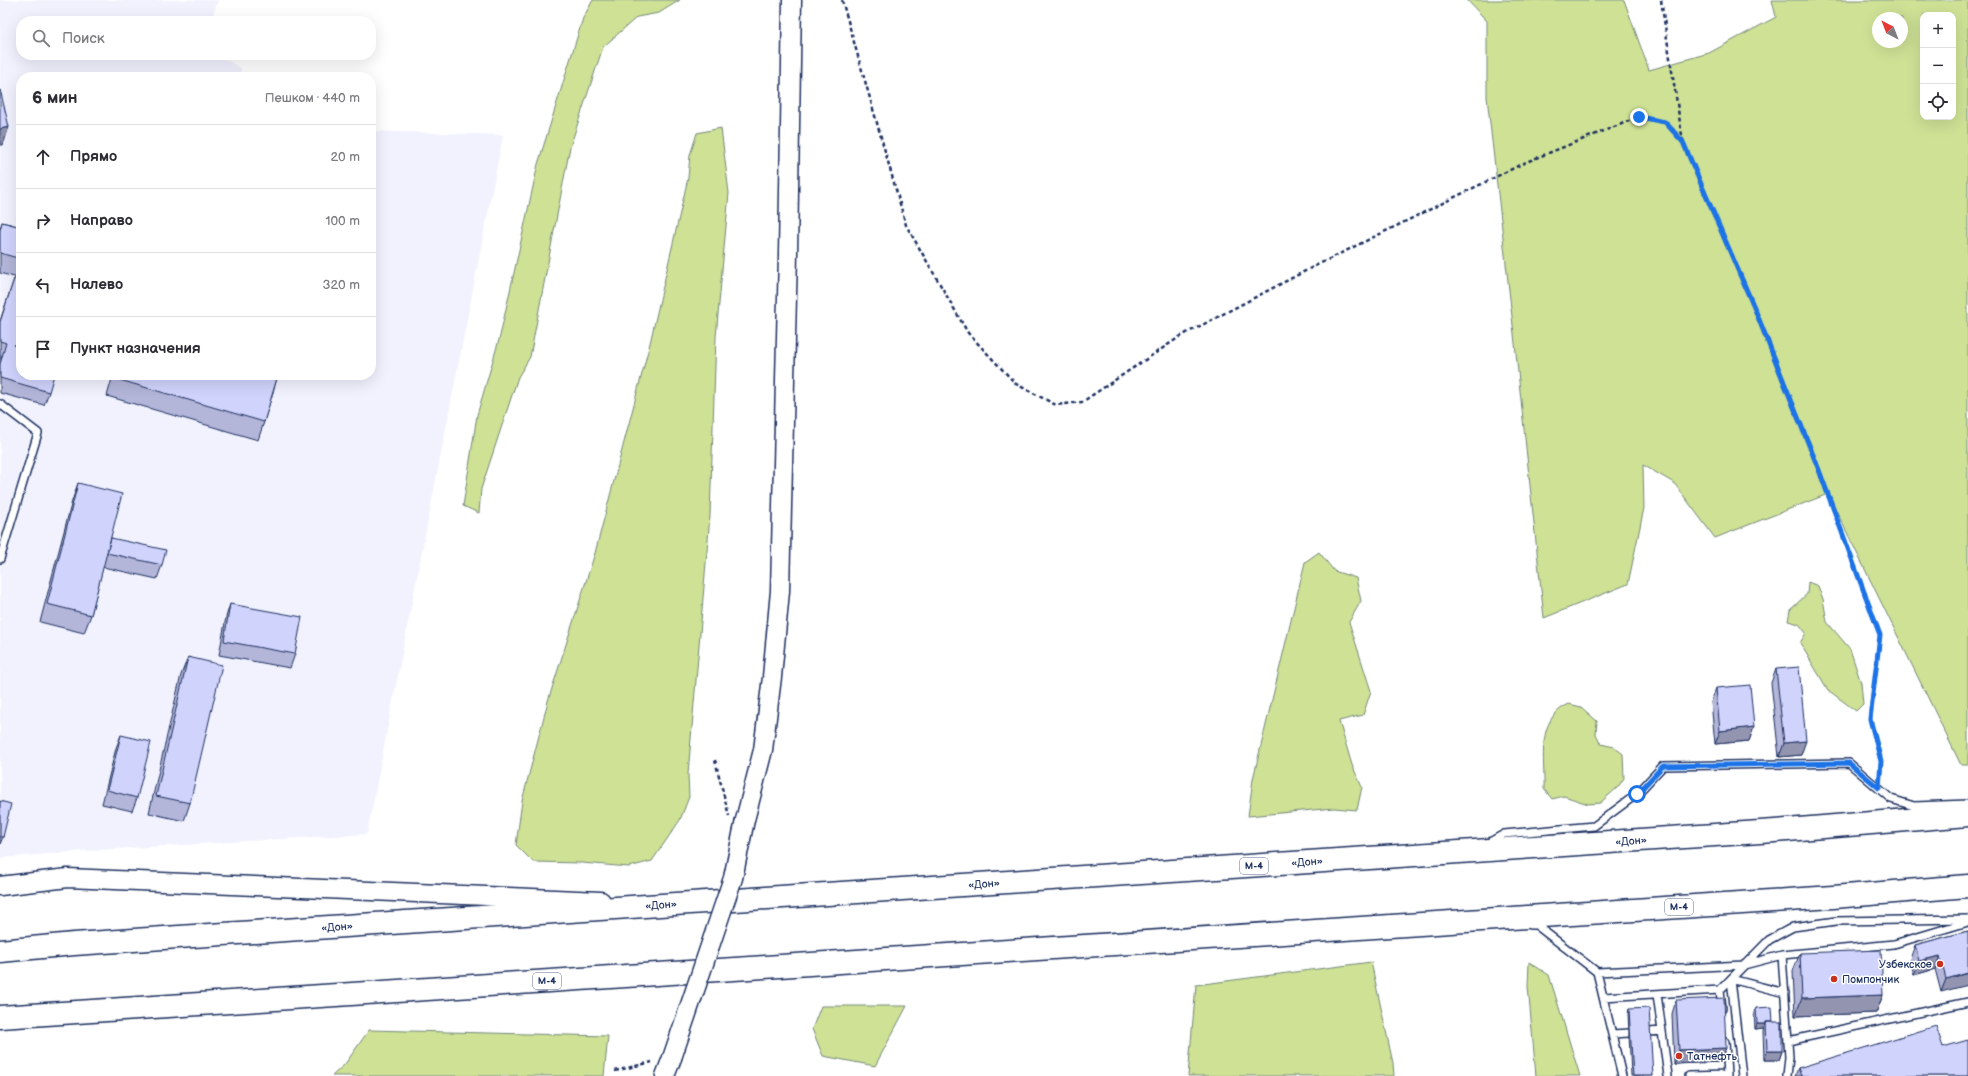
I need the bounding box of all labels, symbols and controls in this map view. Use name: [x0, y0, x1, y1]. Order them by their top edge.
north arrow: [1872, 12, 1908, 48]
map controls: [1920, 12, 1956, 120]
button: +: [1920, 12, 1956, 48]
search box: [16, 16, 376, 60]
icon: search: [30, 27, 52, 49]
text: Поиск: [62, 29, 105, 48]
button: −: [1920, 48, 1956, 84]
button: locate: [1920, 84, 1956, 120]
text: 6 мин: [32, 88, 78, 108]
text: Пешком · 440 m: [265, 90, 360, 106]
route end: [1630, 108, 1648, 126]
icon: ahead: [32, 146, 54, 168]
text: Прямо: [70, 147, 117, 166]
text: 20 m: [330, 149, 360, 165]
icon: right: [32, 210, 54, 232]
text: Направо: [70, 211, 133, 230]
text: 100 m: [325, 213, 360, 229]
icon: left: [32, 274, 54, 296]
text: Налево: [70, 275, 123, 294]
text: 320 m: [322, 277, 360, 293]
icon: arrive: [32, 338, 54, 360]
text: Пункт назначения: [70, 339, 201, 358]
route start: [1628, 785, 1646, 803]
street label: «Дон»: [1615, 833, 1647, 849]
street label: «Дон»: [1291, 854, 1323, 870]
road number: М-4: [1240, 858, 1268, 874]
street label: «Дон»: [968, 876, 1000, 892]
street label: «Дон»: [645, 897, 677, 913]
road number: М-4: [1665, 899, 1693, 915]
street label: «Дон»: [321, 919, 353, 935]
place label: Узбекское: [1879, 958, 1932, 971]
marker: Узбекское: [1935, 959, 1945, 969]
road number: М-4: [533, 973, 561, 989]
place label: Помпончик: [1842, 973, 1899, 986]
marker: Помпончик: [1829, 974, 1839, 984]
place label: Татнефть: [1687, 1050, 1737, 1063]
marker: Татнефть: [1674, 1051, 1684, 1061]

